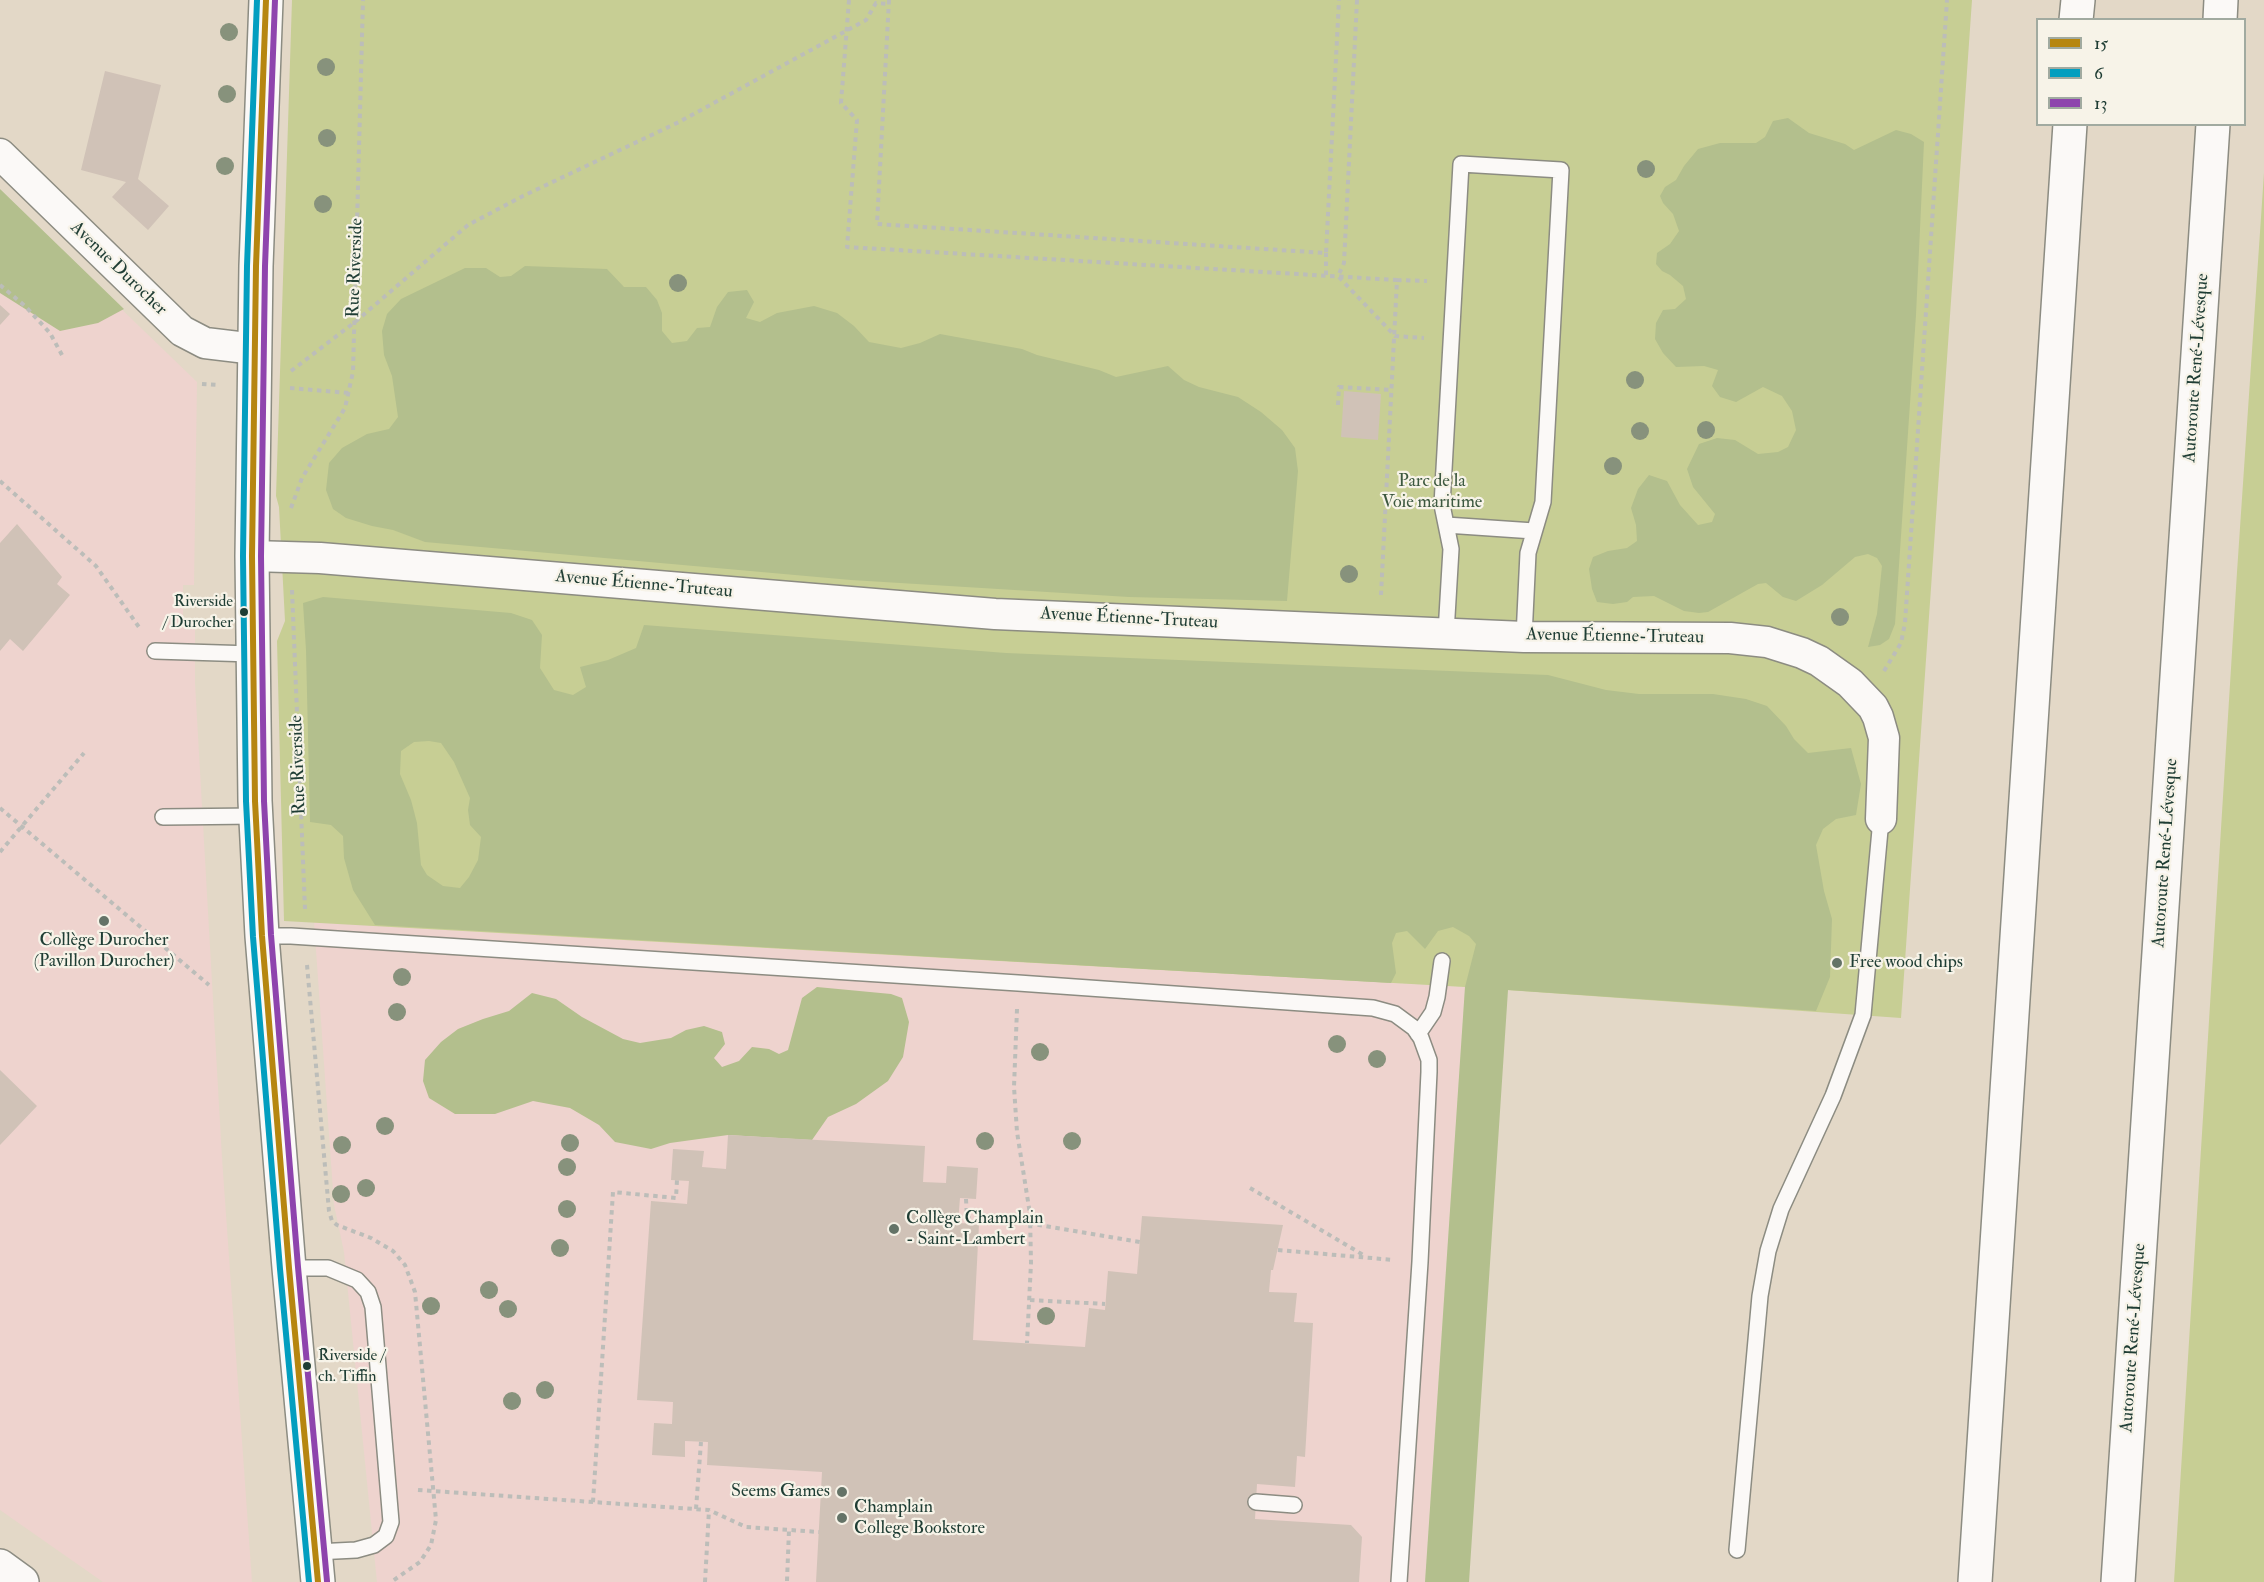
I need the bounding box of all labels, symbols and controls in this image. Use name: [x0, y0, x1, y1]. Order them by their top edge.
legend: [2036, 18, 2246, 126]
text: 15: [2094, 32, 2108, 55]
text: 6: [2094, 62, 2103, 85]
text: 13: [2094, 92, 2107, 115]
street label: Avenue Durocher: [65, 217, 171, 321]
street label: Rue Riverside: [343, 218, 369, 318]
street label: Autoroute René-Lévesque: [2180, 273, 2214, 463]
park label: Parc de la Voie maritime: [1382, 471, 1482, 514]
street label: Avenue Étienne-Truteau: [554, 566, 734, 604]
place label: Riverside / Durocher: [163, 593, 233, 631]
street label: Avenue Étienne-Truteau: [1040, 604, 1218, 634]
marker: Riverside / Durocher: [238, 606, 250, 618]
street label: Avenue Étienne-Truteau: [1526, 625, 1704, 649]
street label: Rue Riverside: [286, 715, 312, 815]
street label: Autoroute René-Lévesque: [2149, 758, 2183, 948]
marker: Collège Durocher (Pavillon Durocher): [97, 914, 111, 928]
place label: Collège Durocher (Pavillon Durocher): [34, 930, 174, 972]
place label: Free wood chips: [1849, 952, 1963, 974]
marker: Free wood chips: [1830, 956, 1844, 970]
place label: Collège Champlain - Saint-Lambert: [906, 1208, 1044, 1250]
marker: Collège Champlain - Saint-Lambert: [887, 1222, 901, 1236]
street label: Autoroute René-Lévesque: [2117, 1243, 2151, 1433]
place label: Riverside / ch. Tiffin: [318, 1347, 385, 1385]
marker: Riverside / ch. Tiffin: [301, 1360, 313, 1372]
place label: Seems Games: [731, 1481, 830, 1503]
marker: Seems Games: [835, 1485, 849, 1499]
place label: Champlain College Bookstore: [854, 1497, 985, 1540]
marker: Champlain College Bookstore: [835, 1511, 849, 1525]

